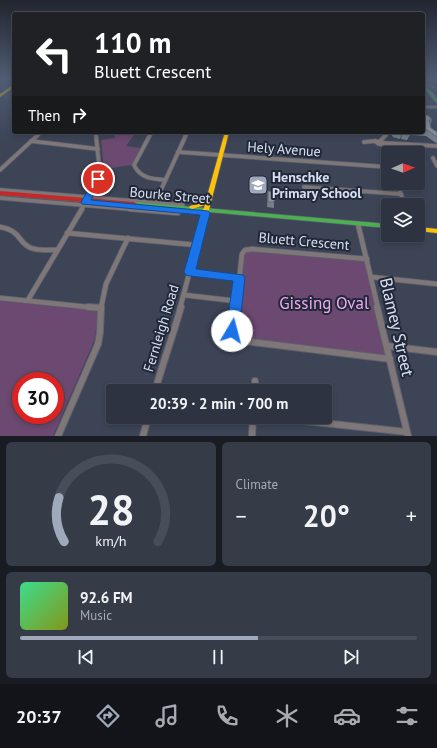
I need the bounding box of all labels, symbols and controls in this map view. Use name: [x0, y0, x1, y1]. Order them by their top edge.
text: 110 m: [94, 24, 171, 61]
icon: left: [28, 28, 80, 80]
text: Bluett Crescent: [94, 60, 211, 83]
icon: right: [68, 104, 90, 126]
text: Then: [28, 106, 60, 125]
street label: Hely Avenue: [247, 137, 321, 161]
north arrow: [381, 146, 425, 190]
map controls: [381, 146, 425, 242]
pin: [81, 162, 115, 196]
icon: arrive: [87, 168, 109, 190]
place label: Henschke Primary School: [272, 168, 362, 202]
school or university icon: Henschke Primary School: [247, 174, 269, 196]
street label: Bourke Street: [129, 182, 211, 208]
button: layers: [381, 198, 425, 242]
street label: Bluett Crescent: [258, 228, 350, 254]
street label: Blamey Street: [375, 275, 419, 379]
street label: Fernleigh Road: [139, 282, 183, 374]
park label: Gissing Oval: [279, 292, 369, 314]
position arrow: [211, 310, 253, 352]
speed limit sign: 30: [12, 372, 64, 424]
text: 20:39 · 2 min · 700 m: [150, 394, 288, 413]
text: Climate: [236, 476, 278, 493]
text: 28: [87, 483, 134, 536]
text: 20°: [303, 496, 350, 535]
text: −: [236, 502, 247, 530]
text: +: [406, 502, 417, 530]
text: km/h: [95, 531, 126, 550]
text: 92.6 FM: [80, 588, 133, 607]
text: Music: [80, 607, 112, 624]
icon: previous: [75, 646, 97, 668]
icon: pause: [207, 646, 229, 668]
icon: next: [340, 646, 362, 668]
icon: directions: [94, 702, 122, 730]
icon: music: [153, 702, 181, 730]
icon: phone: [213, 702, 241, 730]
icon: climate: [273, 702, 301, 730]
icon: car: [333, 702, 361, 730]
icon: filters: [393, 702, 421, 730]
text: 20:37: [16, 705, 62, 728]

